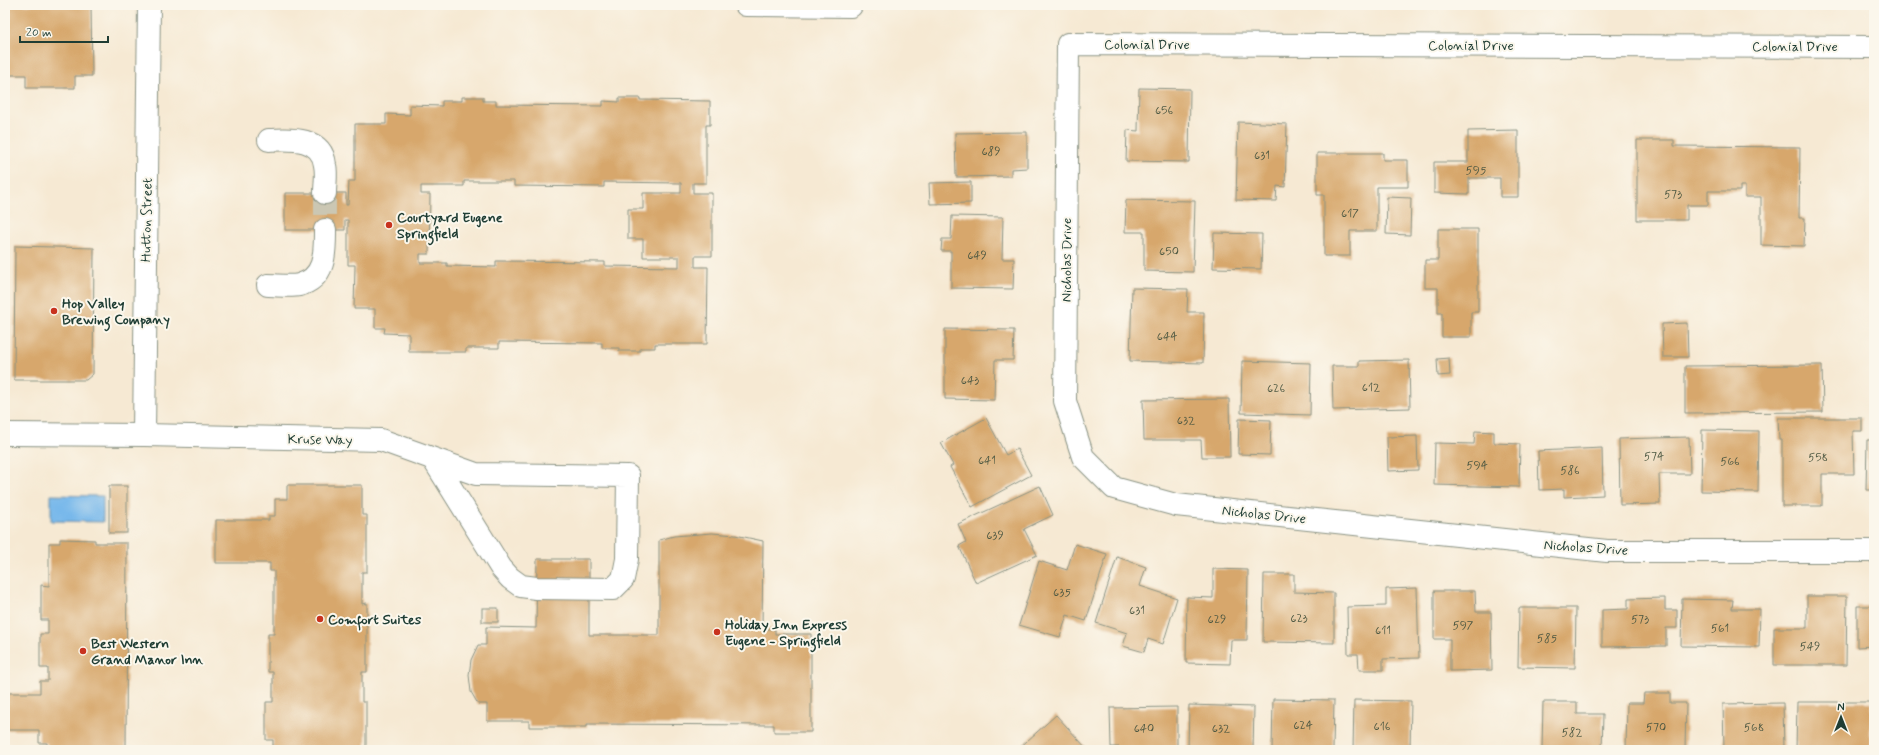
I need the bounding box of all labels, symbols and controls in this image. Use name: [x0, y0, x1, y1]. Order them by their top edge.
scale bar: [20, 18, 108, 44]
text: 20 m: [26, 25, 52, 41]
street label: Colonial Drive: [1104, 36, 1190, 54]
street label: Colonial Drive: [1428, 37, 1514, 55]
street label: Colonial Drive: [1752, 38, 1838, 56]
house number: 656: [1155, 103, 1173, 119]
house number: 689: [981, 144, 1001, 160]
house number: 631: [1254, 148, 1270, 164]
house number: 595: [1465, 163, 1487, 179]
street label: Hutton Street: [137, 178, 157, 262]
house number: 573: [1664, 187, 1682, 203]
house number: 617: [1341, 206, 1359, 222]
place label: Courtyard Eugene Springfield: [397, 209, 503, 246]
street label: Nicholas Drive: [1058, 218, 1076, 302]
marker: Courtyard Eugene Springfield: [384, 220, 394, 230]
house number: 650: [1159, 244, 1179, 260]
house number: 649: [967, 248, 987, 264]
place label: Hop Valley Brewing Company: [62, 295, 170, 332]
marker: Hop Valley Brewing Company: [49, 306, 59, 316]
house number: 644: [1157, 329, 1177, 345]
house number: 643: [961, 373, 979, 389]
house number: 612: [1362, 380, 1380, 396]
house number: 626: [1267, 381, 1285, 397]
house number: 632: [1177, 413, 1195, 429]
street label: Kruse Way: [287, 430, 353, 450]
house number: 574: [1644, 449, 1664, 465]
house number: 558: [1808, 450, 1828, 466]
house number: 641: [978, 453, 996, 469]
house number: 566: [1720, 454, 1740, 470]
house number: 594: [1466, 458, 1488, 474]
house number: 586: [1560, 463, 1580, 479]
street label: Nicholas Drive: [1221, 502, 1307, 528]
house number: 639: [986, 528, 1004, 544]
street label: Nicholas Drive: [1543, 536, 1629, 560]
house number: 635: [1053, 585, 1071, 601]
house number: 631: [1129, 603, 1145, 619]
place label: Comfort Suites: [328, 611, 422, 631]
house number: 623: [1290, 611, 1308, 627]
house number: 629: [1208, 612, 1226, 628]
house number: 573: [1631, 612, 1649, 628]
marker: Comfort Suites: [315, 614, 325, 624]
place label: Holiday Inn Express Eugene - Springfield: [725, 616, 847, 653]
house number: 597: [1452, 618, 1474, 634]
house number: 561: [1711, 621, 1729, 637]
house number: 611: [1375, 623, 1391, 639]
marker: Holiday Inn Express Eugene - Springfield: [712, 627, 722, 637]
house number: 585: [1537, 631, 1558, 647]
place label: Best Western Grand Manor Inn: [91, 635, 204, 669]
house number: 549: [1800, 639, 1820, 655]
marker: Best Western Grand Manor Inn: [78, 646, 88, 656]
north arrow: [1821, 697, 1861, 737]
text: N: [1837, 701, 1845, 715]
house number: 624: [1293, 718, 1313, 734]
house number: 616: [1374, 719, 1391, 735]
house number: 570: [1646, 720, 1666, 736]
house number: 568: [1744, 720, 1764, 736]
house number: 640: [1134, 721, 1154, 737]
house number: 632: [1212, 721, 1230, 737]
house number: 582: [1562, 725, 1582, 741]

